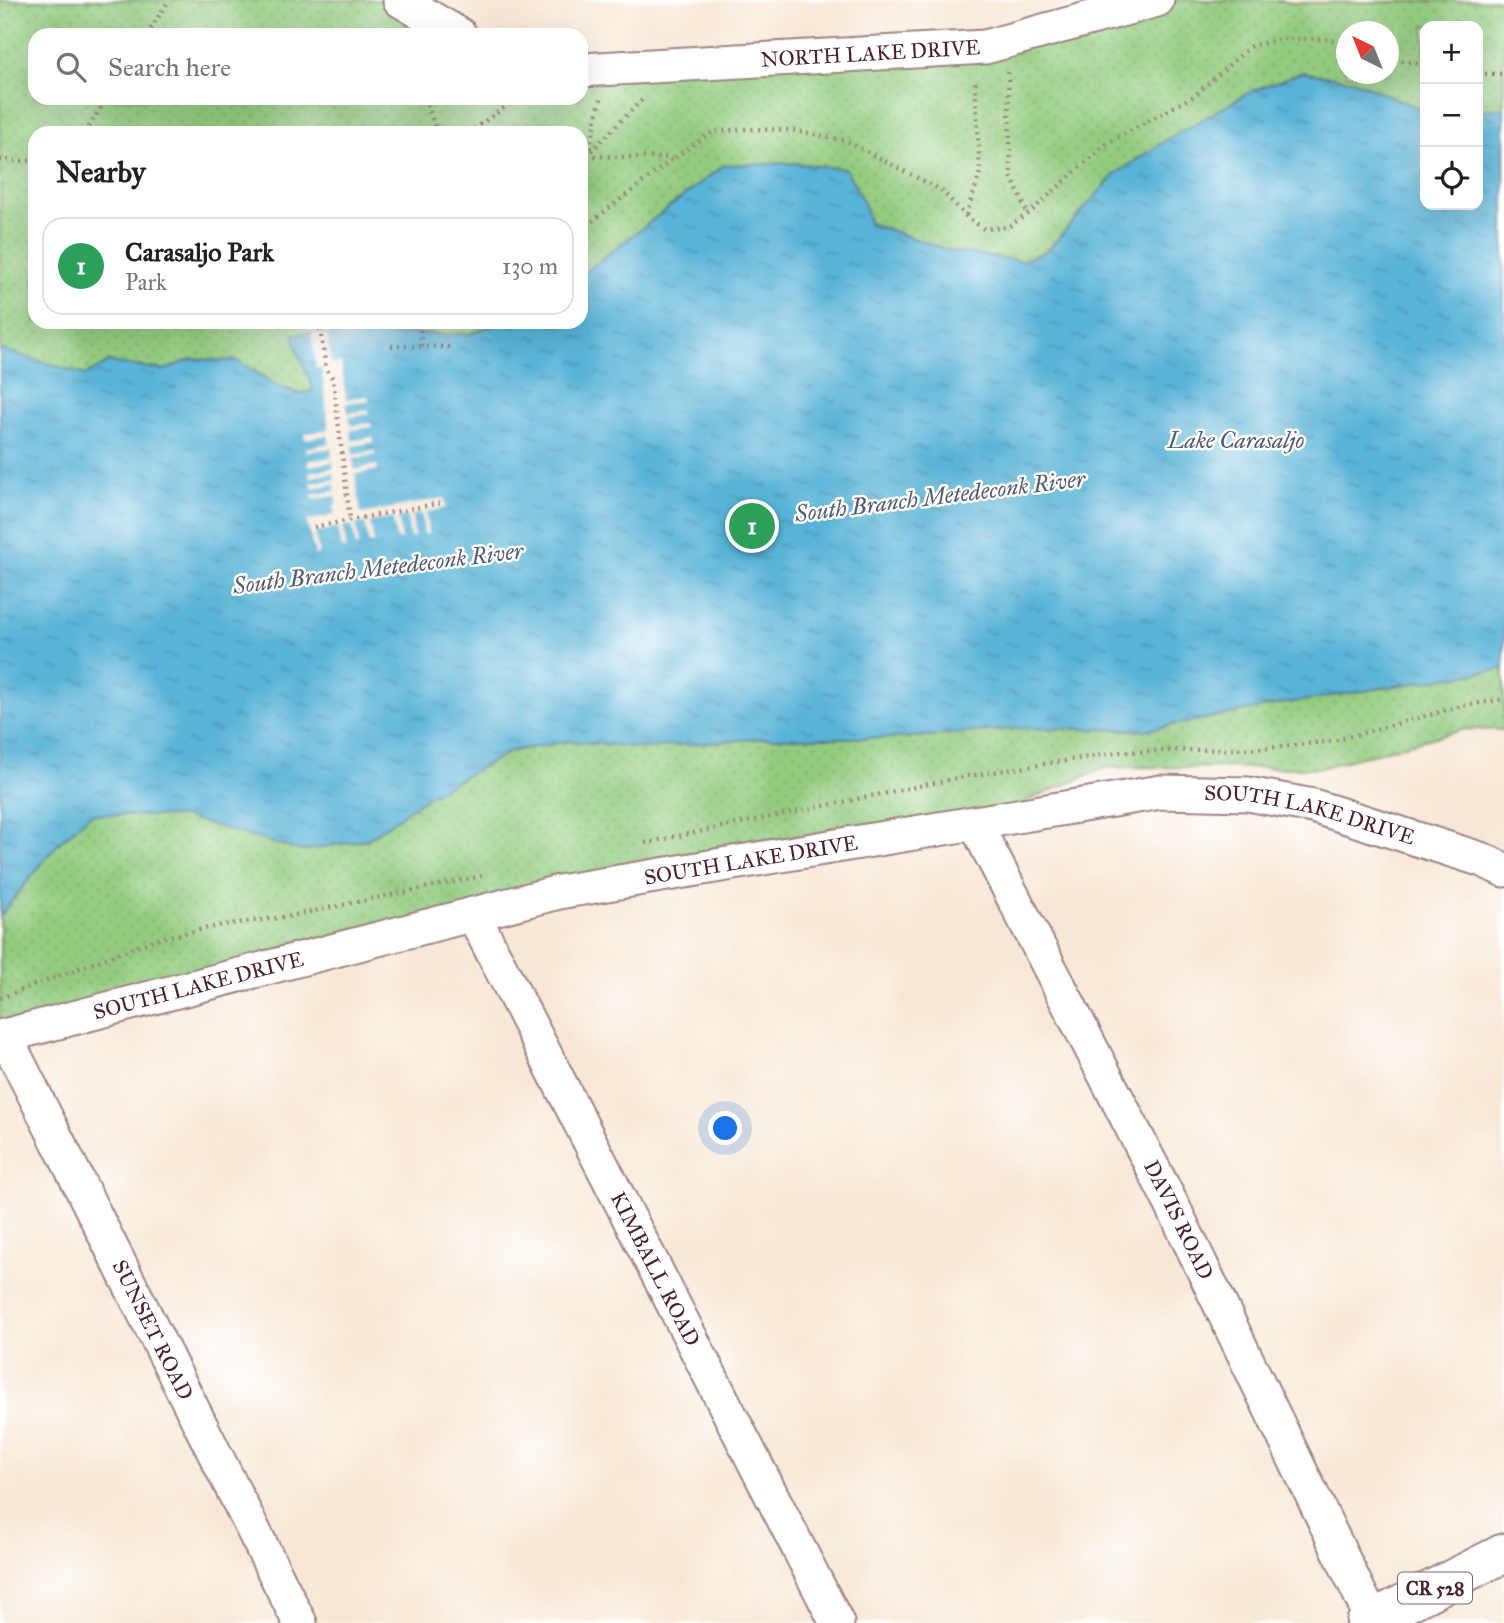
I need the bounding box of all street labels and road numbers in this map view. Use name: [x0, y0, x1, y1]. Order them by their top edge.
street label: NORTH LAKE DRIVE: [760, 34, 981, 73]
street label: SOUTH LAKE DRIVE: [1204, 780, 1418, 851]
street label: SOUTH LAKE DRIVE: [642, 830, 860, 891]
street label: SOUTH LAKE DRIVE: [91, 946, 306, 1025]
street label: DAVIS ROAD: [1138, 1156, 1219, 1284]
street label: KIMBALL ROAD: [605, 1187, 706, 1351]
street label: SUNSET ROAD: [107, 1256, 199, 1404]
road number: CR 528: [1398, 1572, 1472, 1604]

